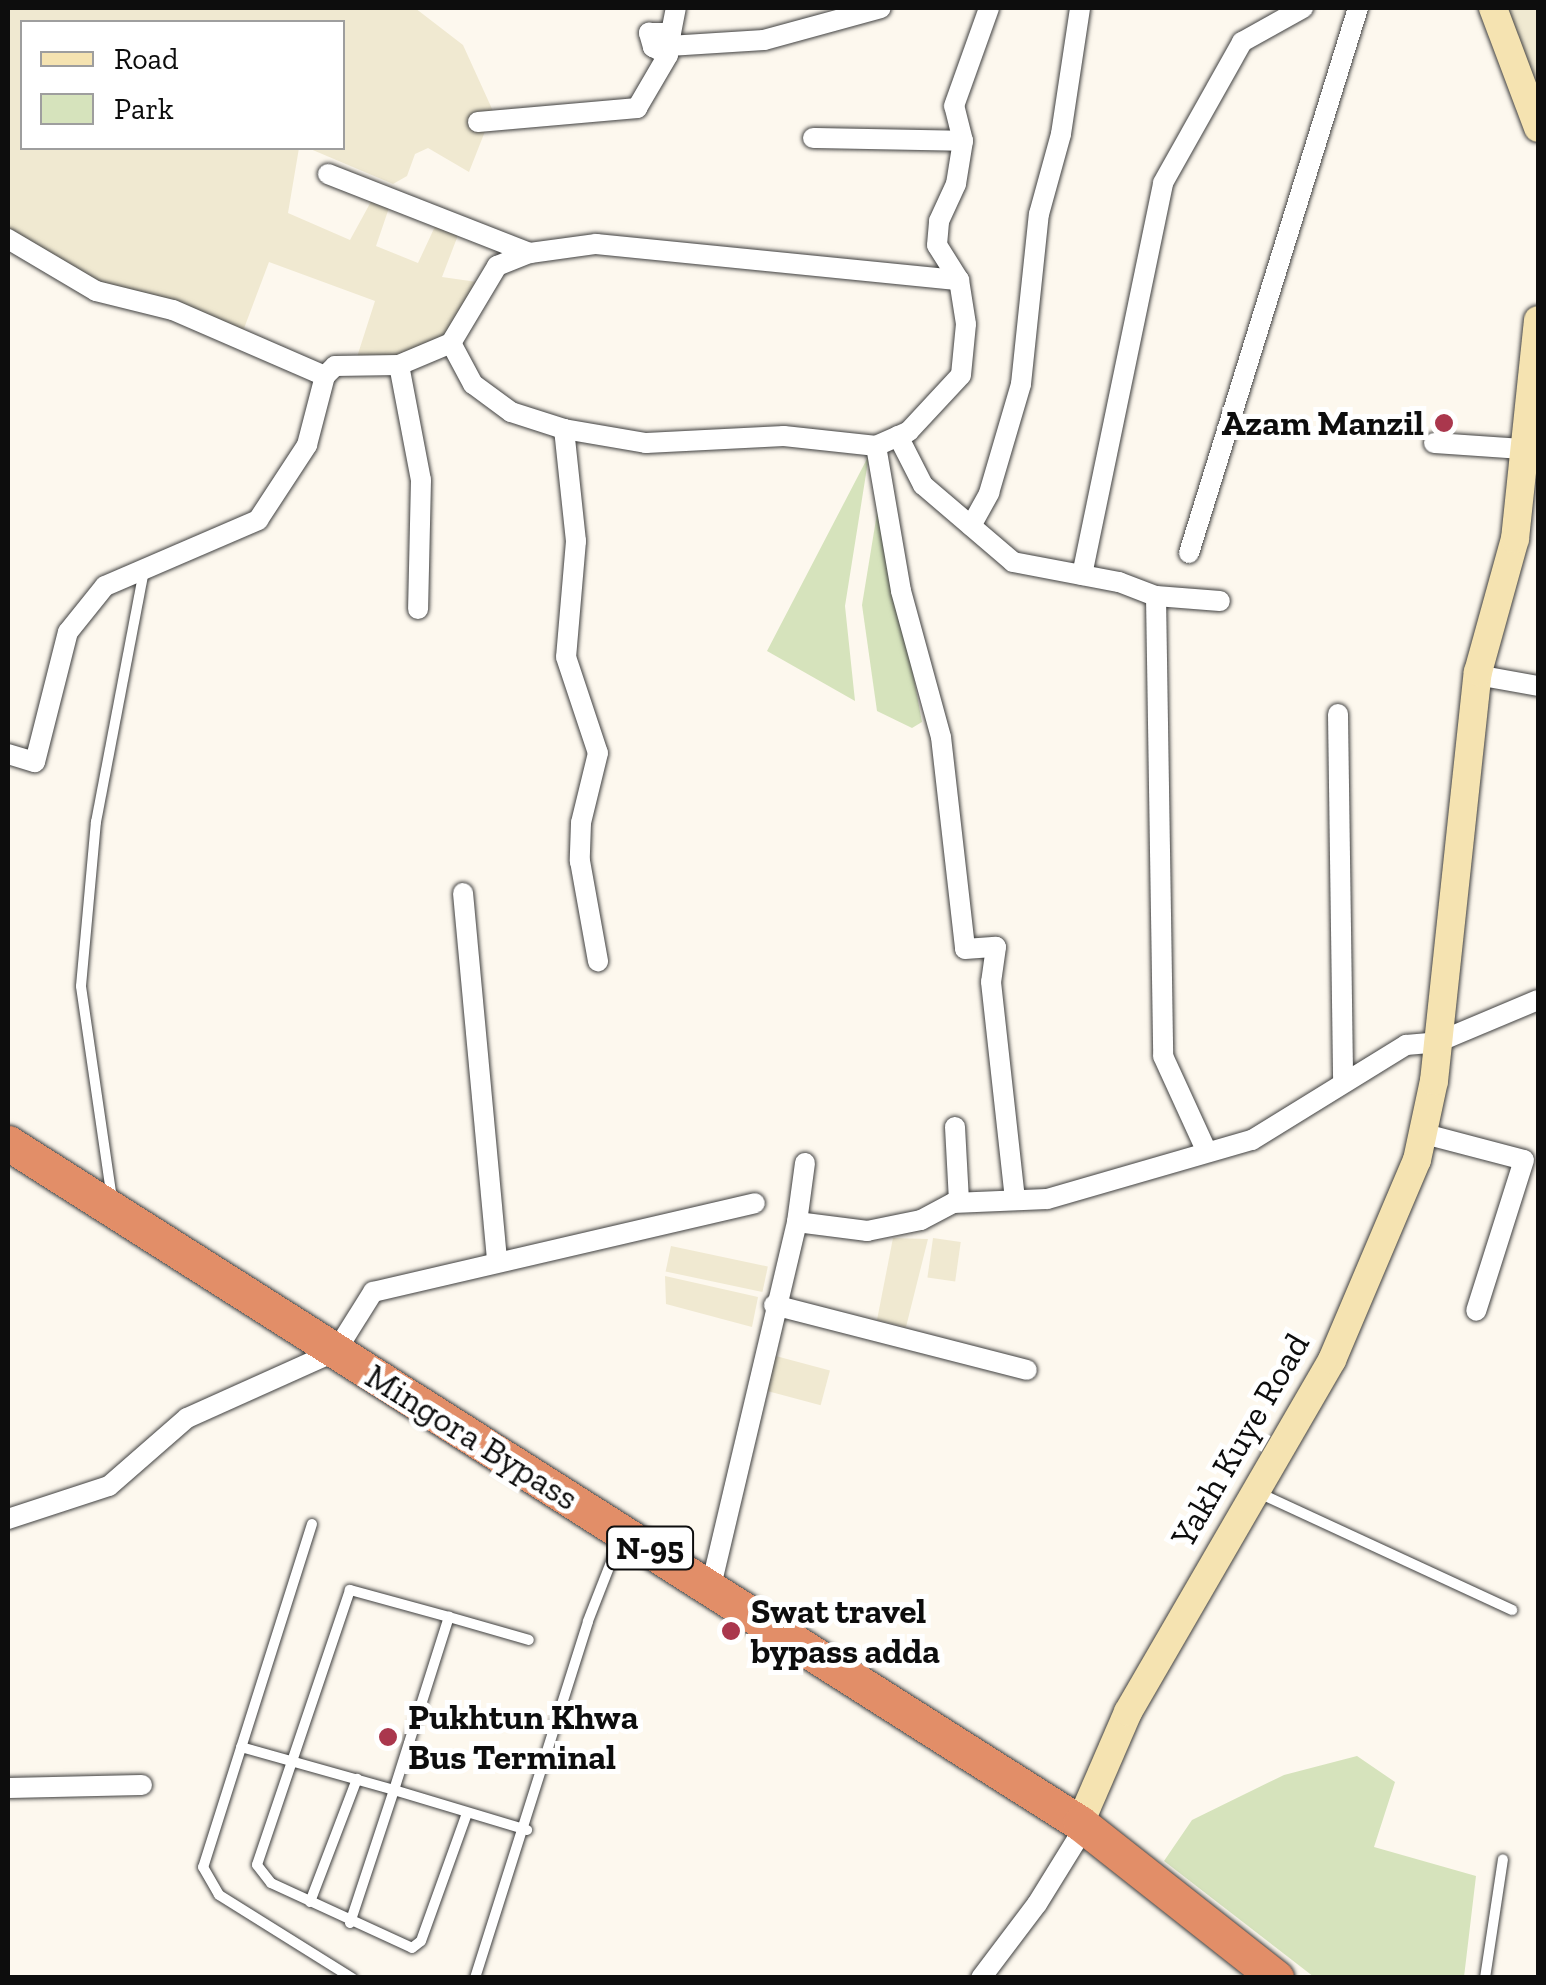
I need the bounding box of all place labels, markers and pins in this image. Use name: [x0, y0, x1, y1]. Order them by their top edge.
place label: Azam Manzil: [1222, 402, 1424, 444]
marker: Azam Manzil: [1433, 412, 1455, 434]
place label: Swat travel bypass adda: [751, 1590, 940, 1672]
marker: Swat travel bypass adda: [720, 1620, 742, 1642]
place label: Pukhtun Khwa Bus Terminal: [408, 1696, 638, 1778]
marker: Pukhtun Khwa Bus Terminal: [377, 1726, 399, 1748]

